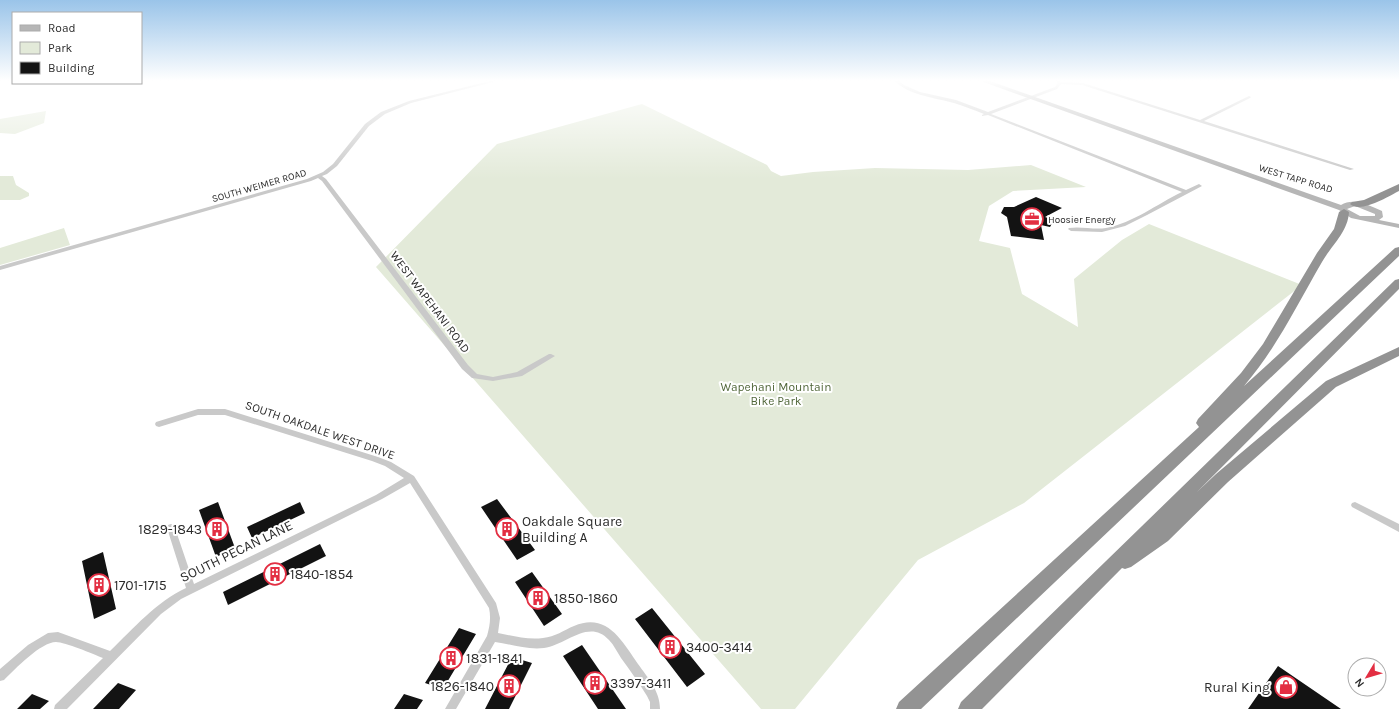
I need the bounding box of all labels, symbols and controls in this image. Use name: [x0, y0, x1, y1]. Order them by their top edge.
legend: [12, 12, 142, 84]
text: Road: [48, 21, 76, 35]
text: Park: [48, 41, 73, 55]
text: Building: [48, 61, 95, 75]
street label: WEST TAPP ROAD: [1257, 162, 1334, 196]
street label: SOUTH WEIMER ROAD: [211, 167, 308, 205]
office icon: Hoosier Energy: [1019, 206, 1045, 232]
place label: Hoosier Energy: [1048, 214, 1116, 226]
street label: WEST WAPEHANI ROAD: [387, 248, 473, 356]
park label: Wapehani Mountain Bike Park: [721, 380, 831, 408]
street label: SOUTH OAKDALE WEST DRIVE: [243, 398, 397, 462]
place label: Oakdale Square Building A: [522, 513, 622, 546]
building icon: 1829-1843: [204, 516, 230, 542]
building icon: Oakdale Square Building A: [494, 516, 520, 542]
street label: SOUTH PECAN LANE: [177, 517, 295, 586]
place label: 1829-1843: [138, 521, 202, 538]
building icon: 1840-1854: [262, 561, 288, 587]
place label: 1840-1854: [290, 566, 353, 583]
building icon: 1701-1715: [86, 572, 112, 598]
place label: 1701-1715: [114, 577, 167, 594]
building icon: 1850-1860: [525, 585, 551, 611]
place label: 1850-1860: [554, 590, 618, 607]
building icon: 3400-3414: [657, 634, 683, 660]
place label: 3400-3414: [686, 639, 752, 656]
building icon: 1831-1841: [438, 645, 464, 671]
place label: 1831-1841: [466, 650, 523, 667]
north arrow: [1347, 657, 1387, 697]
building icon: 3397-3411: [582, 670, 608, 696]
building icon: 1826-1840: [496, 673, 522, 699]
shop icon: Rural King: [1273, 674, 1299, 700]
place label: 3397-3411: [610, 675, 671, 692]
text: N: [1352, 676, 1367, 690]
place label: 1826-1840: [430, 678, 494, 695]
place label: Rural King: [1204, 679, 1270, 696]

